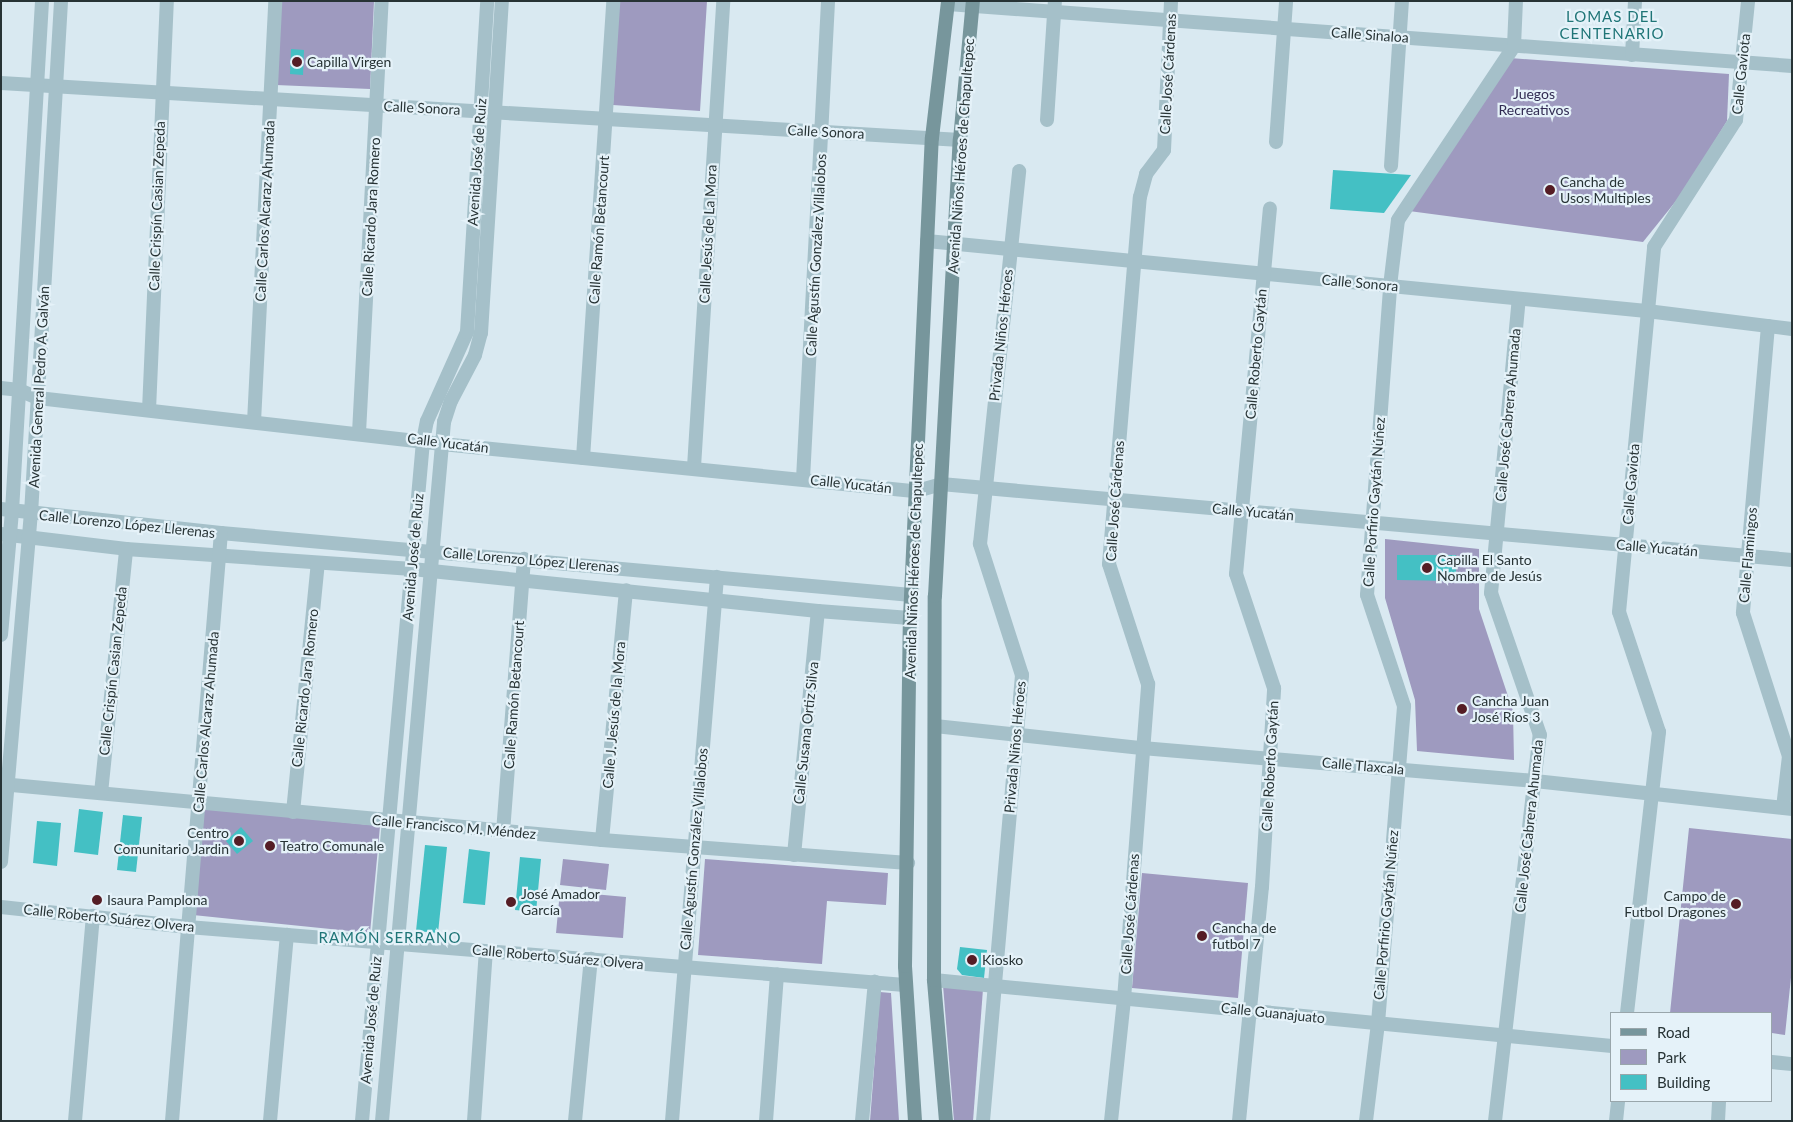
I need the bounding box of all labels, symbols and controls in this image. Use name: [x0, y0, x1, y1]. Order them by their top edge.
district label: LOMAS DEL CENTENARIO: [1558, 7, 1666, 42]
street label: Calle José Cárdenas: [1156, 13, 1180, 135]
street label: Calle Sinaloa: [1331, 24, 1409, 46]
street label: Calle Gaviota: [1728, 33, 1754, 115]
street label: Avenida Niños Héroes de Chapultepec: [944, 38, 978, 274]
place label: Capilla Virgen: [307, 54, 392, 70]
marker: Capilla Virgen: [291, 56, 303, 68]
park label: Juegos Recreativos: [1498, 86, 1570, 118]
street label: Avenida José de Ruiz: [464, 97, 490, 227]
street label: Calle Sonora: [383, 98, 461, 118]
street label: Calle Carlos Alcaraz Ahumada: [252, 119, 278, 303]
street label: Calle Crispín Casian Zepeda: [146, 121, 168, 291]
street label: Calle Sonora: [787, 122, 865, 142]
street label: Calle Ricardo Jara Romero: [358, 137, 384, 297]
street label: Calle Agustín González Villalobos: [802, 153, 830, 357]
street label: Calle Ramón Betancourt: [585, 155, 613, 305]
street label: Calle Jesús de La Mora: [696, 164, 720, 304]
place label: Cancha de Usos Multiples: [1560, 174, 1651, 206]
marker: Cancha de Usos Multiples: [1544, 184, 1556, 196]
street label: Privada Niños Héroes: [986, 268, 1016, 402]
street label: Calle Sonora: [1321, 271, 1399, 295]
street label: Avenida General Pedro A. Galván: [25, 285, 53, 489]
street label: Calle Roberto Gaytán: [1242, 288, 1270, 420]
street label: Calle José Cabrera Ahumada: [1492, 327, 1524, 503]
street label: Calle Porfirio Gaytán Núñez: [1360, 416, 1388, 588]
street label: Calle Yucatán: [406, 430, 490, 456]
street label: Calle José Cárdenas: [1102, 440, 1128, 562]
street label: Avenida Niños Héroes de Chapultepec: [901, 443, 927, 679]
street label: Calle Gaviota: [1619, 443, 1643, 525]
street label: Calle Yucatán: [809, 471, 893, 497]
street label: Avenida José de Ruiz: [399, 492, 427, 622]
street label: Calle Yucatán: [1211, 500, 1295, 524]
street label: Calle Lorenzo López Llerenas: [38, 506, 216, 542]
street label: Calle Flamingos: [1735, 507, 1761, 603]
street label: Calle Yucatán: [1615, 536, 1699, 560]
street label: Calle Lorenzo López Llerenas: [442, 544, 620, 576]
place label: Capilla El Santo Nombre de Jesús: [1437, 552, 1542, 584]
marker: Capilla El Santo Nombre de Jesús: [1421, 562, 1433, 574]
street label: Calle Crispín Casian Zepeda: [96, 586, 130, 756]
street label: Calle Ricardo Jara Romero: [288, 608, 322, 768]
street label: Calle Ramón Betancourt: [500, 620, 528, 770]
street label: Calle Carlos Alcaraz Ahumada: [190, 630, 222, 814]
street label: Calle J. Jesús de la Mora: [599, 640, 629, 790]
street label: Calle Susana Ortiz Silva: [790, 661, 822, 805]
street label: Privada Niños Héroes: [1001, 680, 1029, 814]
place label: Cancha Juan José Ríos 3: [1472, 693, 1549, 726]
street label: Calle Roberto Gaytán: [1258, 700, 1282, 832]
marker: Cancha Juan José Ríos 3: [1456, 703, 1468, 715]
street label: Calle José Cabrera Ahumada: [1512, 738, 1546, 914]
street label: Calle Agustín González Villalobos: [677, 747, 711, 951]
street label: Calle Tlaxcala: [1321, 754, 1405, 778]
street label: Calle Francisco M. Méndez: [371, 811, 537, 843]
place label: Centro Comunitario Jardin: [113, 825, 229, 858]
street label: Calle Porfirio Gaytán Núñez: [1370, 829, 1402, 1001]
marker: Centro Comunitario Jardin: [233, 835, 245, 847]
place label: Teatro Comunale: [280, 838, 384, 854]
marker: Teatro Comunale: [264, 840, 276, 852]
street label: Calle José Cárdenas: [1117, 853, 1143, 975]
place label: José Amador García: [521, 886, 600, 919]
place label: Campo de Futbol Dragones: [1624, 888, 1726, 920]
place label: Isaura Pamplona: [107, 892, 208, 908]
marker: Isaura Pamplona: [91, 894, 103, 906]
marker: José Amador García: [505, 896, 517, 908]
marker: Campo de Futbol Dragones: [1730, 898, 1742, 910]
street label: Calle Roberto Suárez Olvera: [23, 901, 195, 935]
place label: Cancha de futbol 7: [1212, 920, 1276, 952]
district label: RAMÓN SERRANO: [317, 929, 463, 947]
marker: Cancha de futbol 7: [1196, 930, 1208, 942]
street label: Calle Roberto Suárez Olvera: [472, 941, 644, 973]
place label: Kiosko: [982, 952, 1023, 968]
marker: Kiosko: [966, 954, 978, 966]
street label: Avenida José de Ruiz: [357, 955, 385, 1085]
street label: Calle Guanajuato: [1220, 999, 1326, 1027]
legend: [1610, 1012, 1773, 1102]
text: Road: [1657, 1023, 1690, 1041]
text: Park: [1657, 1048, 1686, 1066]
text: Building: [1657, 1073, 1710, 1091]

